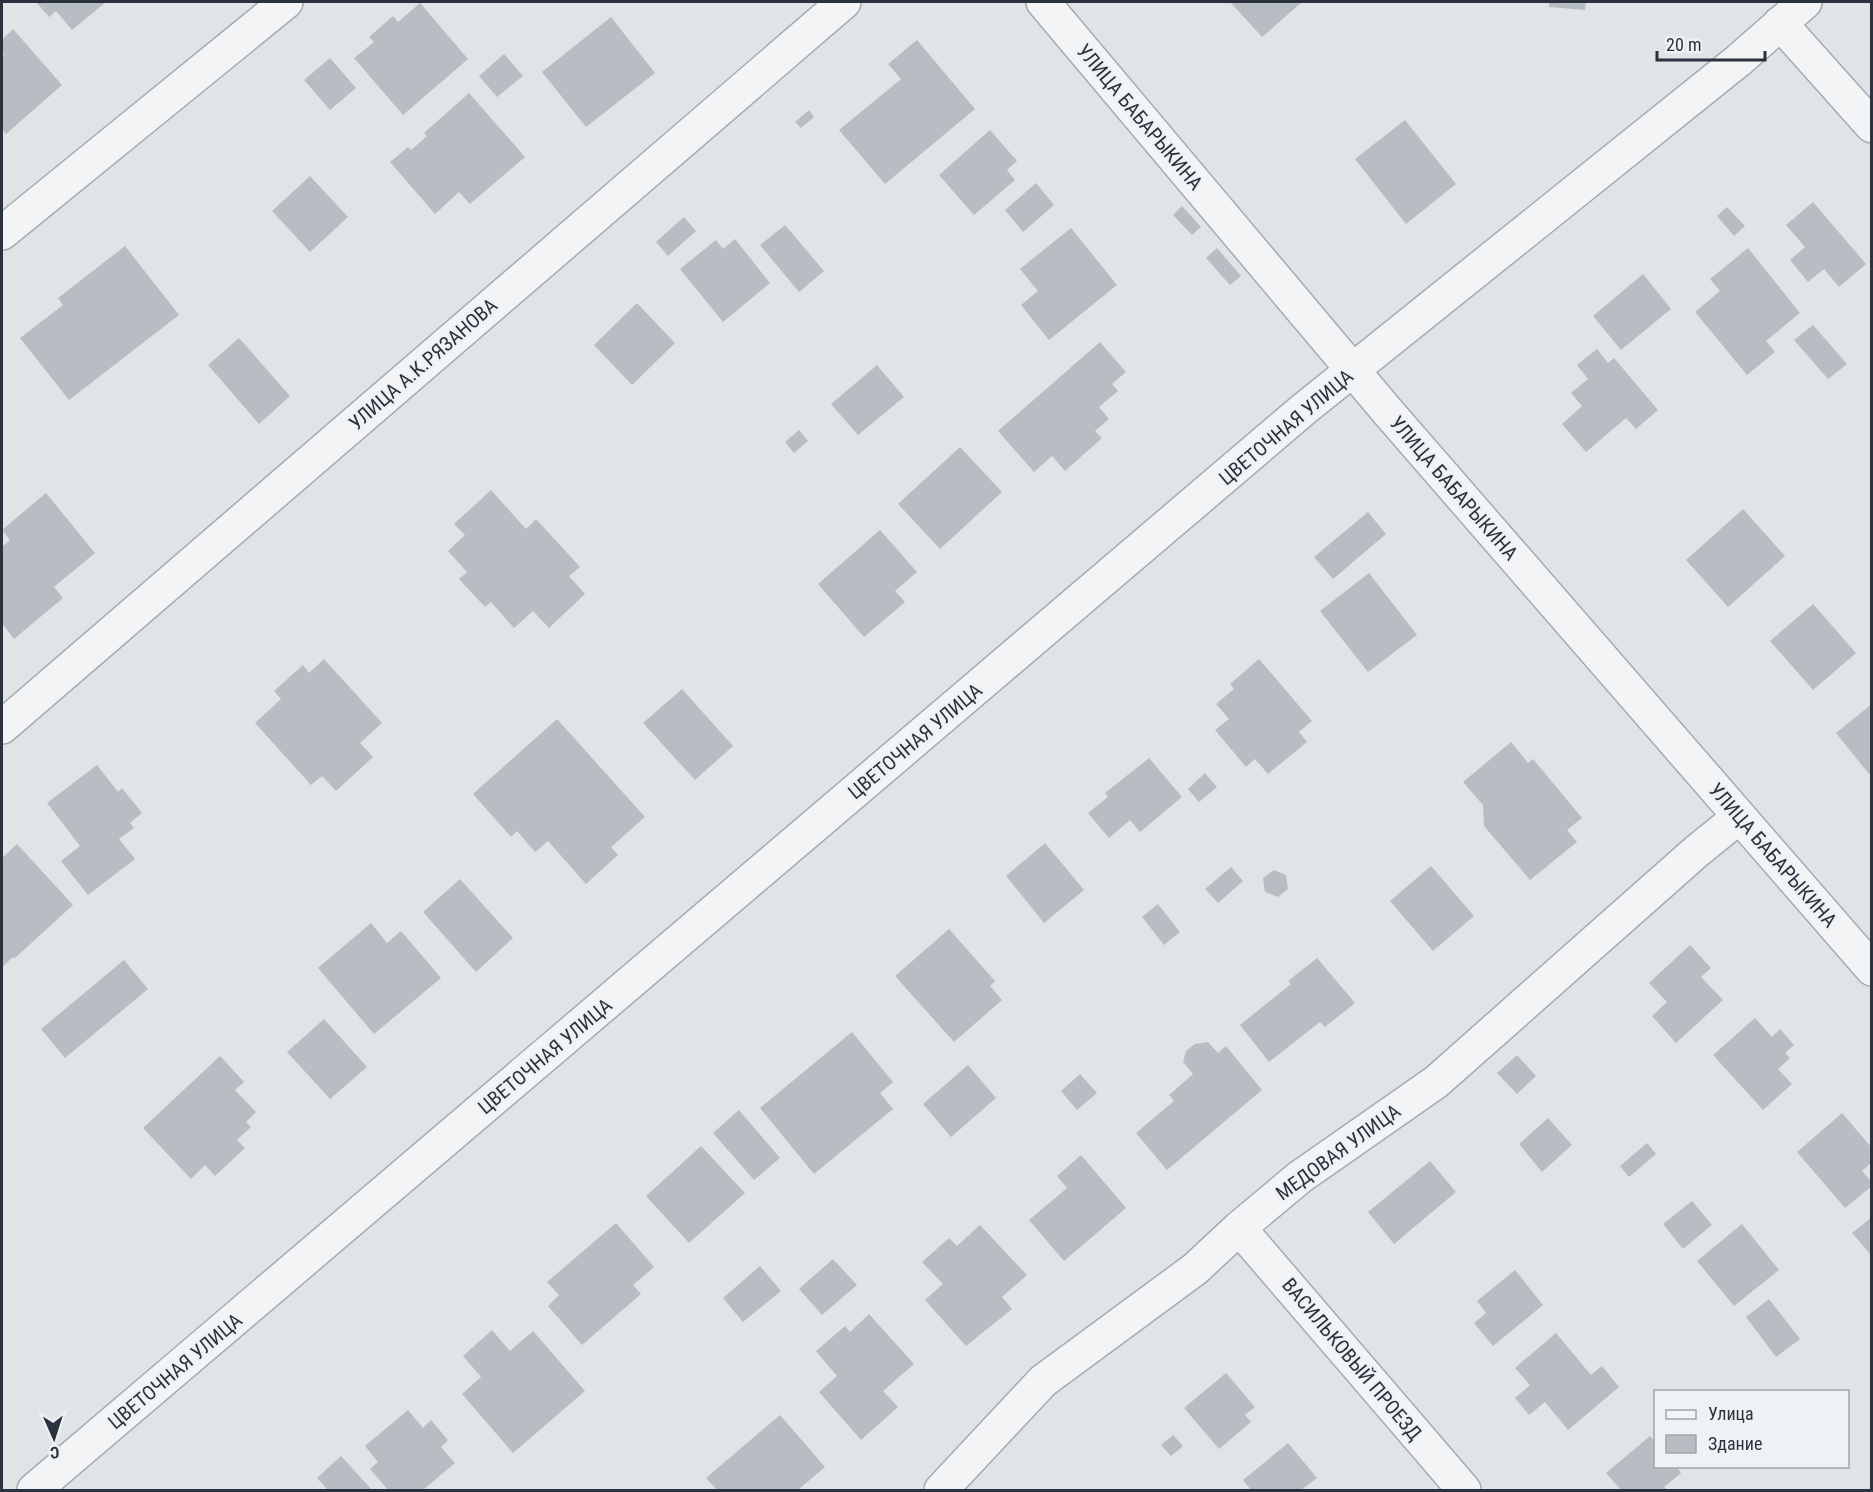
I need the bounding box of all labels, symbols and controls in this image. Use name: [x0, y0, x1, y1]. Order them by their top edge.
scale bar: [1657, 24, 1765, 62]
text: 20 m: [1666, 34, 1701, 55]
street label: УЛИЦА БАБАРЫКИНА: [1072, 39, 1208, 195]
street label: УЛИЦА А.К.РЯЗАНОВА: [344, 293, 502, 435]
street label: ЦВЕТОЧНАЯ УЛИЦА: [1214, 364, 1358, 490]
street label: УЛИЦА БАБАРЫКИНА: [1385, 411, 1523, 565]
street label: ЦВЕТОЧНАЯ УЛИЦА: [843, 678, 987, 804]
street label: УЛИЦА БАБАРЫКИНА: [1704, 778, 1842, 932]
street label: ЦВЕТОЧНАЯ УЛИЦА: [473, 993, 617, 1119]
street label: МЕДОВАЯ УЛИЦА: [1271, 1099, 1405, 1205]
street label: ВАСИЛЬКОВЫЙ ПРОЕЗД: [1277, 1273, 1427, 1445]
street label: ЦВЕТОЧНАЯ УЛИЦА: [103, 1308, 247, 1434]
legend: [1654, 1390, 1849, 1468]
text: Улица: [1708, 1403, 1754, 1424]
north arrow: [24, 1408, 84, 1468]
text: Здание: [1708, 1433, 1762, 1454]
text: С: [50, 1443, 60, 1462]

